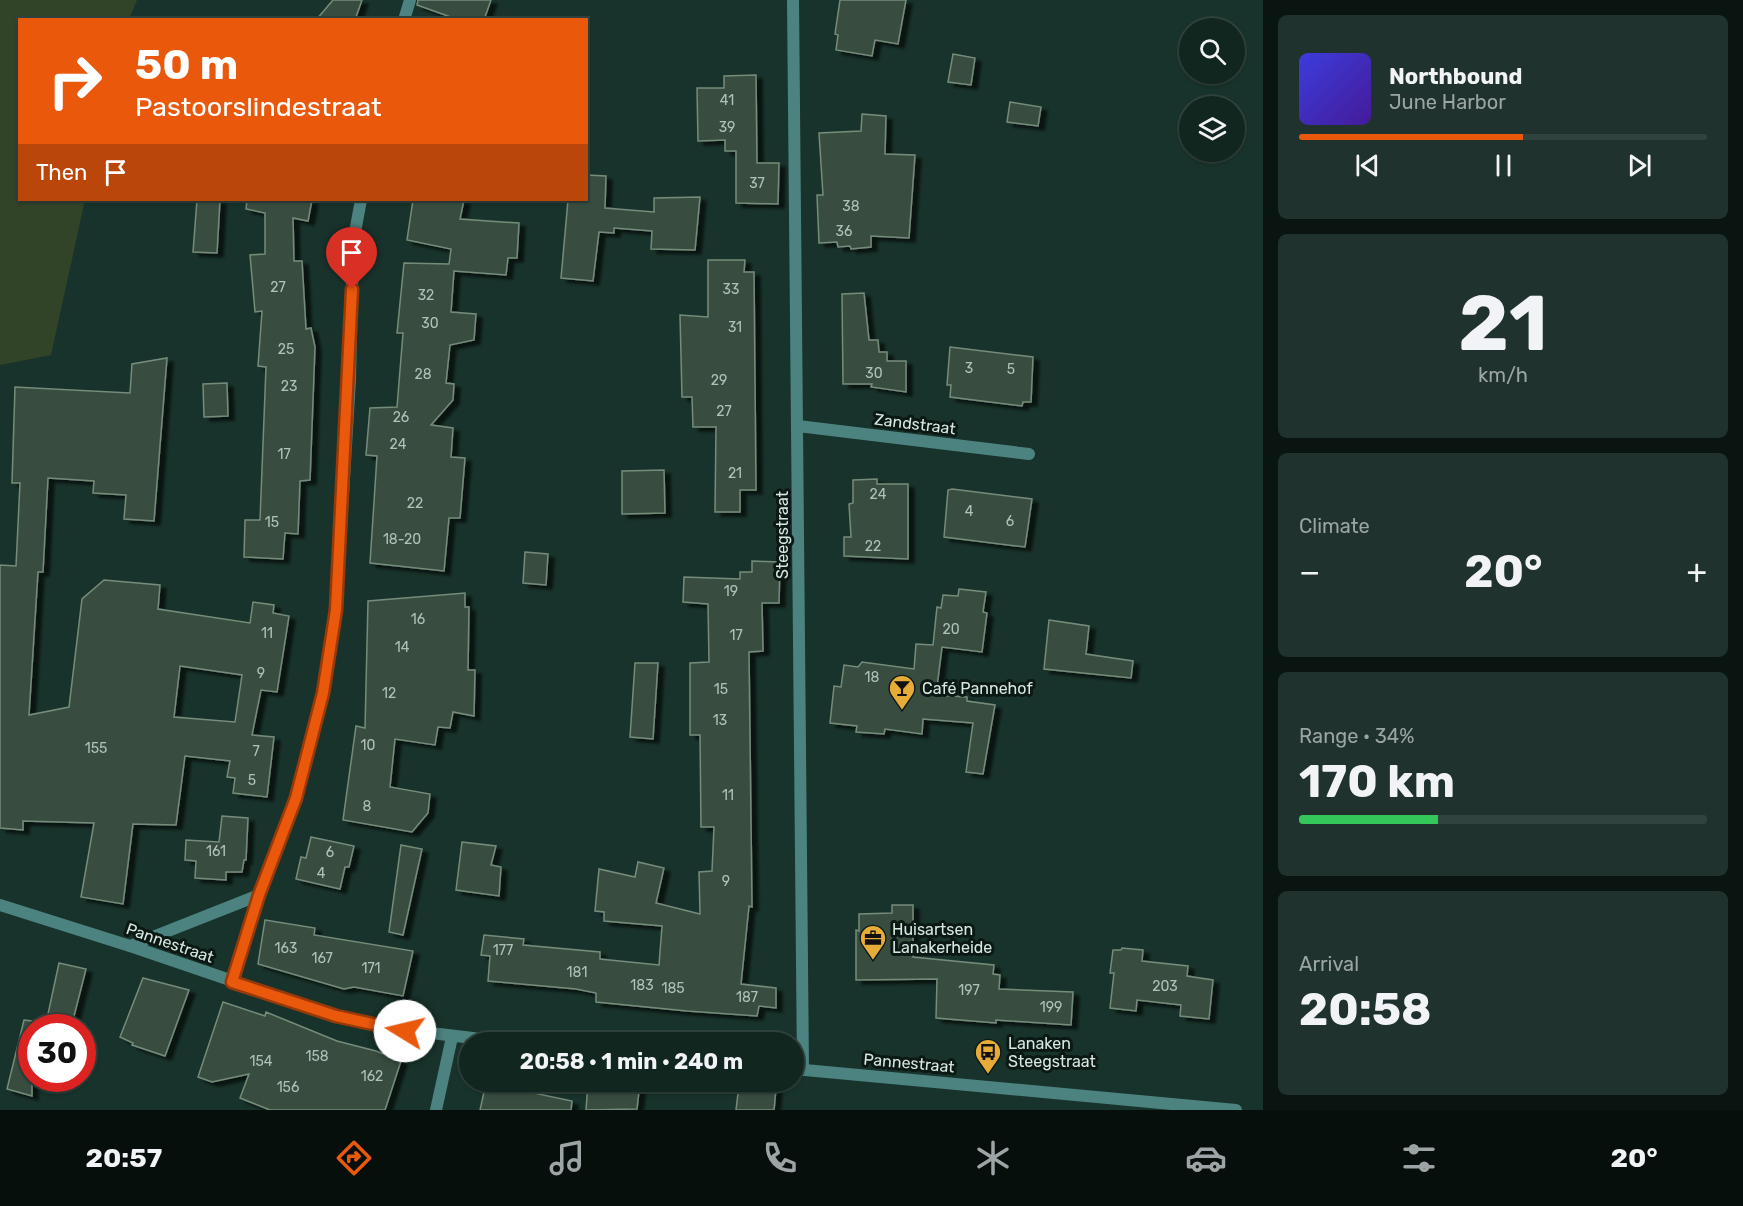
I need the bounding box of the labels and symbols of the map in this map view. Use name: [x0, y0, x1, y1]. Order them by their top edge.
house number: 41: [720, 92, 734, 109]
house number: 39: [719, 119, 735, 136]
house number: 37: [749, 175, 765, 192]
house number: 38: [842, 198, 860, 215]
house number: 36: [836, 223, 852, 240]
pin: [326, 227, 377, 289]
house number: 27: [270, 279, 286, 296]
house number: 33: [723, 281, 739, 298]
house number: 32: [418, 287, 434, 304]
house number: 30: [421, 315, 439, 332]
house number: 31: [728, 319, 742, 336]
house number: 25: [278, 341, 294, 358]
house number: 3: [965, 360, 973, 377]
house number: 5: [1007, 361, 1015, 378]
house number: 30: [865, 365, 883, 382]
house number: 28: [414, 366, 432, 383]
house number: 29: [711, 372, 727, 389]
house number: 23: [281, 378, 297, 395]
house number: 27: [716, 403, 732, 420]
house number: 26: [393, 409, 409, 426]
street label: Zandstraat: [873, 410, 957, 438]
house number: 24: [390, 436, 407, 453]
house number: 17: [277, 446, 291, 463]
house number: 21: [728, 465, 742, 482]
house number: 24: [870, 486, 887, 503]
street label: Steegstraat: [773, 491, 792, 579]
house number: 22: [407, 495, 423, 512]
house number: 4: [965, 503, 974, 520]
house number: 6: [1006, 513, 1014, 530]
house number: 15: [265, 514, 279, 531]
house number: 18-20: [383, 531, 421, 548]
house number: 22: [865, 538, 881, 555]
house number: 19: [724, 583, 738, 600]
house number: 16: [411, 611, 425, 628]
house number: 20: [942, 621, 960, 638]
house number: 11: [261, 625, 273, 642]
house number: 17: [729, 627, 743, 644]
house number: 14: [395, 639, 410, 656]
house number: 9: [257, 665, 265, 682]
house number: 18: [865, 669, 880, 686]
bar icon: Café Pannehof: [887, 673, 917, 711]
place label: Café Pannehof: [922, 679, 1033, 698]
house number: 15: [714, 681, 728, 698]
house number: 12: [382, 685, 396, 702]
house number: 13: [713, 712, 727, 729]
house number: 10: [361, 737, 376, 754]
house number: 155: [85, 740, 107, 757]
house number: 7: [252, 743, 260, 760]
house number: 5: [248, 772, 256, 789]
house number: 11: [722, 787, 734, 804]
house number: 8: [363, 798, 372, 815]
house number: 161: [206, 843, 226, 860]
house number: 6: [326, 844, 334, 861]
house number: 4: [317, 865, 326, 882]
house number: 9: [722, 873, 730, 890]
street label: Pannestraat: [124, 919, 216, 967]
place label: Huisartsen Lanakerheide: [892, 920, 992, 957]
office icon: Huisartsen Lanakerheide: [858, 923, 888, 961]
house number: 163: [275, 940, 297, 957]
house number: 177: [493, 942, 513, 959]
house number: 167: [311, 950, 333, 967]
house number: 171: [361, 960, 381, 977]
house number: 181: [567, 964, 587, 981]
house number: 183: [630, 977, 654, 994]
house number: 203: [1152, 978, 1178, 995]
house number: 185: [661, 980, 685, 997]
house number: 197: [958, 982, 980, 999]
house number: 187: [736, 989, 758, 1006]
position arrow: [373, 999, 437, 1063]
house number: 199: [1040, 999, 1062, 1016]
speed limit sign: 30: [18, 1014, 96, 1092]
place label: Lanaken Steegstraat: [1008, 1034, 1096, 1071]
bus stop icon: Lanaken Steegstraat: [973, 1037, 1003, 1075]
house number: 158: [305, 1048, 329, 1065]
street label: Pannestraat: [863, 1050, 955, 1076]
house number: 154: [249, 1053, 273, 1070]
house number: 162: [361, 1068, 383, 1085]
house number: 156: [277, 1079, 299, 1096]

